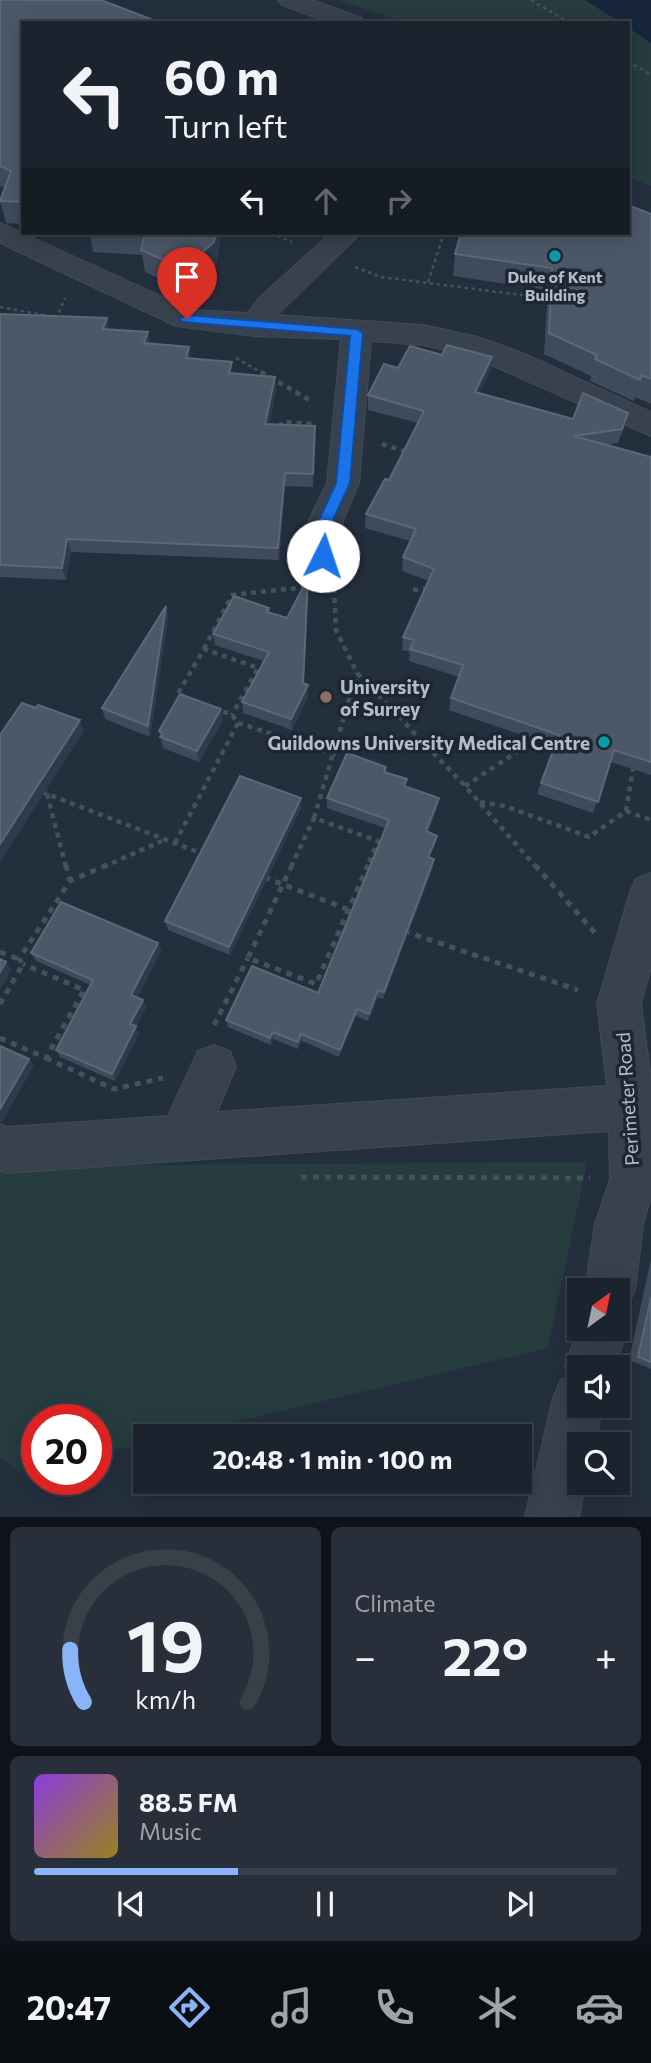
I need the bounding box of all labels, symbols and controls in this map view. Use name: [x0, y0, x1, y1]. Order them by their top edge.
text: 60 m: [164, 45, 279, 105]
icon: left: [49, 49, 140, 140]
text: Turn left: [164, 105, 288, 145]
icon: left: [234, 182, 272, 220]
icon: ahead: [307, 182, 345, 220]
icon: right: [380, 182, 418, 220]
pin: [157, 247, 217, 319]
marker: Duke of Kent Building: [547, 248, 563, 264]
icon: arrive: [168, 258, 206, 296]
place label: Duke of Kent Building: [507, 267, 603, 304]
position arrow: [286, 519, 360, 593]
place label: University of Surrey: [340, 675, 431, 720]
marker: University of Surrey: [318, 689, 334, 705]
place label: Guildowns University Medical Centre: [267, 731, 590, 754]
marker: Guildowns University Medical Centre: [596, 734, 612, 750]
street label: Perimeter Road: [611, 1031, 643, 1167]
north arrow: [567, 1278, 630, 1340]
map controls: [567, 1278, 630, 1495]
button: sound: [567, 1355, 630, 1418]
speed limit sign: 20: [21, 1404, 112, 1495]
button: search: [567, 1432, 630, 1495]
text: 20:48 · 1 min · 100 m: [212, 1443, 453, 1474]
text: Climate: [355, 1589, 436, 1617]
text: 19: [126, 1599, 204, 1688]
text: 22°: [443, 1623, 528, 1687]
text: −: [355, 1632, 376, 1679]
text: +: [595, 1632, 617, 1679]
text: km/h: [135, 1684, 196, 1714]
text: 88.5 FM: [139, 1786, 238, 1817]
text: Music: [139, 1817, 202, 1845]
icon: previous: [112, 1885, 150, 1923]
icon: pause: [306, 1885, 344, 1923]
icon: next: [501, 1885, 539, 1923]
icon: directions: [165, 1983, 214, 2032]
icon: music: [267, 1983, 316, 2032]
icon: phone: [370, 1983, 419, 2032]
icon: climate: [473, 1983, 522, 2032]
icon: car: [575, 1983, 624, 2032]
text: 20:47: [27, 1987, 111, 2027]

